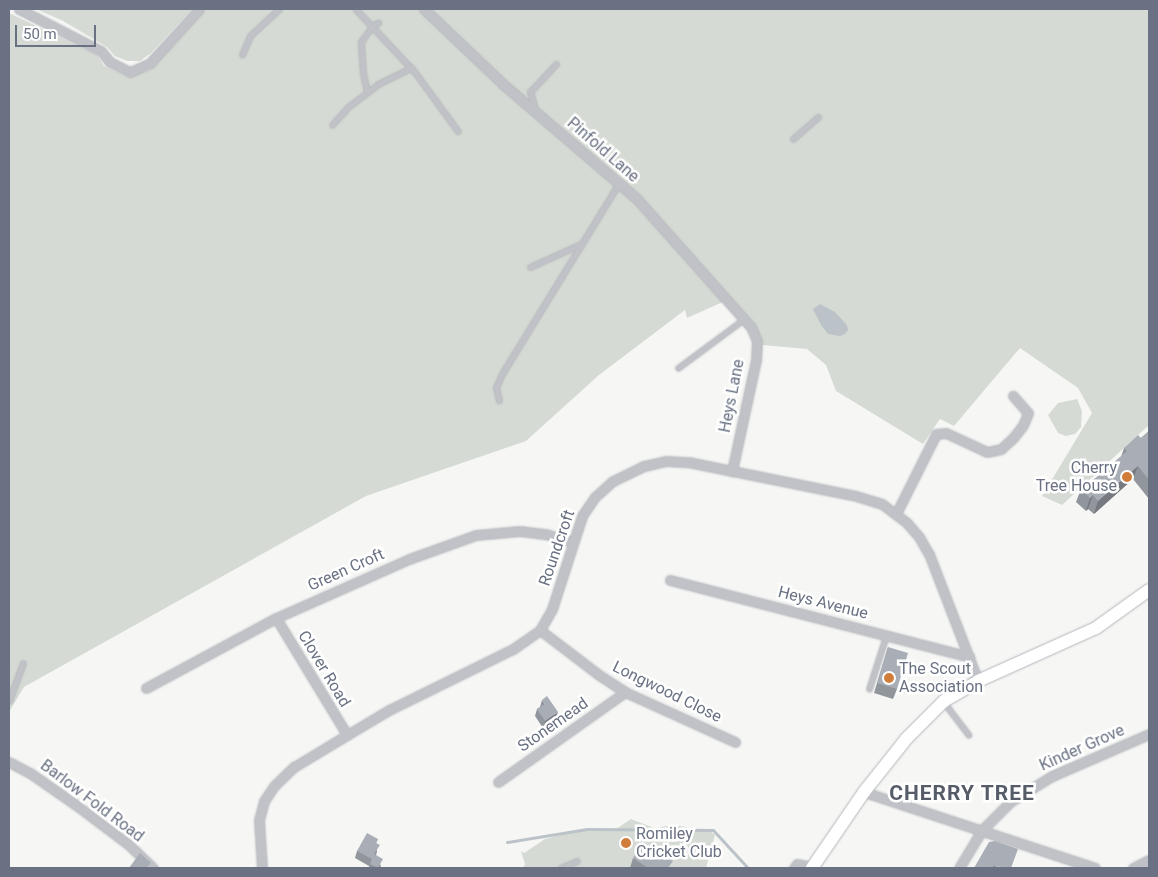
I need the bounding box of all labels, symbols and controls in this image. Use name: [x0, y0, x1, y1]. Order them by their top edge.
scale bar: [18, 15, 99, 47]
text: 50 m: [23, 25, 57, 43]
street label: Pinfold Lane: [563, 114, 643, 186]
street label: Heys Lane: [715, 358, 749, 434]
place label: Cherry Tree House: [1036, 458, 1117, 496]
marker: Cherry Tree House: [1121, 471, 1133, 483]
street label: Roundcroft: [535, 507, 579, 589]
street label: Green Croft: [305, 545, 387, 595]
street label: Heys Avenue: [776, 583, 870, 623]
street label: Clover Road: [294, 627, 354, 711]
street label: Longwood Close: [609, 657, 725, 727]
place label: The Scout Association: [899, 659, 983, 697]
marker: The Scout Association: [883, 672, 895, 684]
street label: Stonemead: [514, 694, 592, 756]
street label: Kinder Grove: [1037, 721, 1127, 775]
street label: Barlow Fold Road: [37, 756, 147, 846]
district label: CHERRY TREE: [888, 780, 1036, 806]
place label: Romiley Cricket Club: [636, 824, 722, 862]
marker: Romiley Cricket Club: [620, 837, 632, 849]

